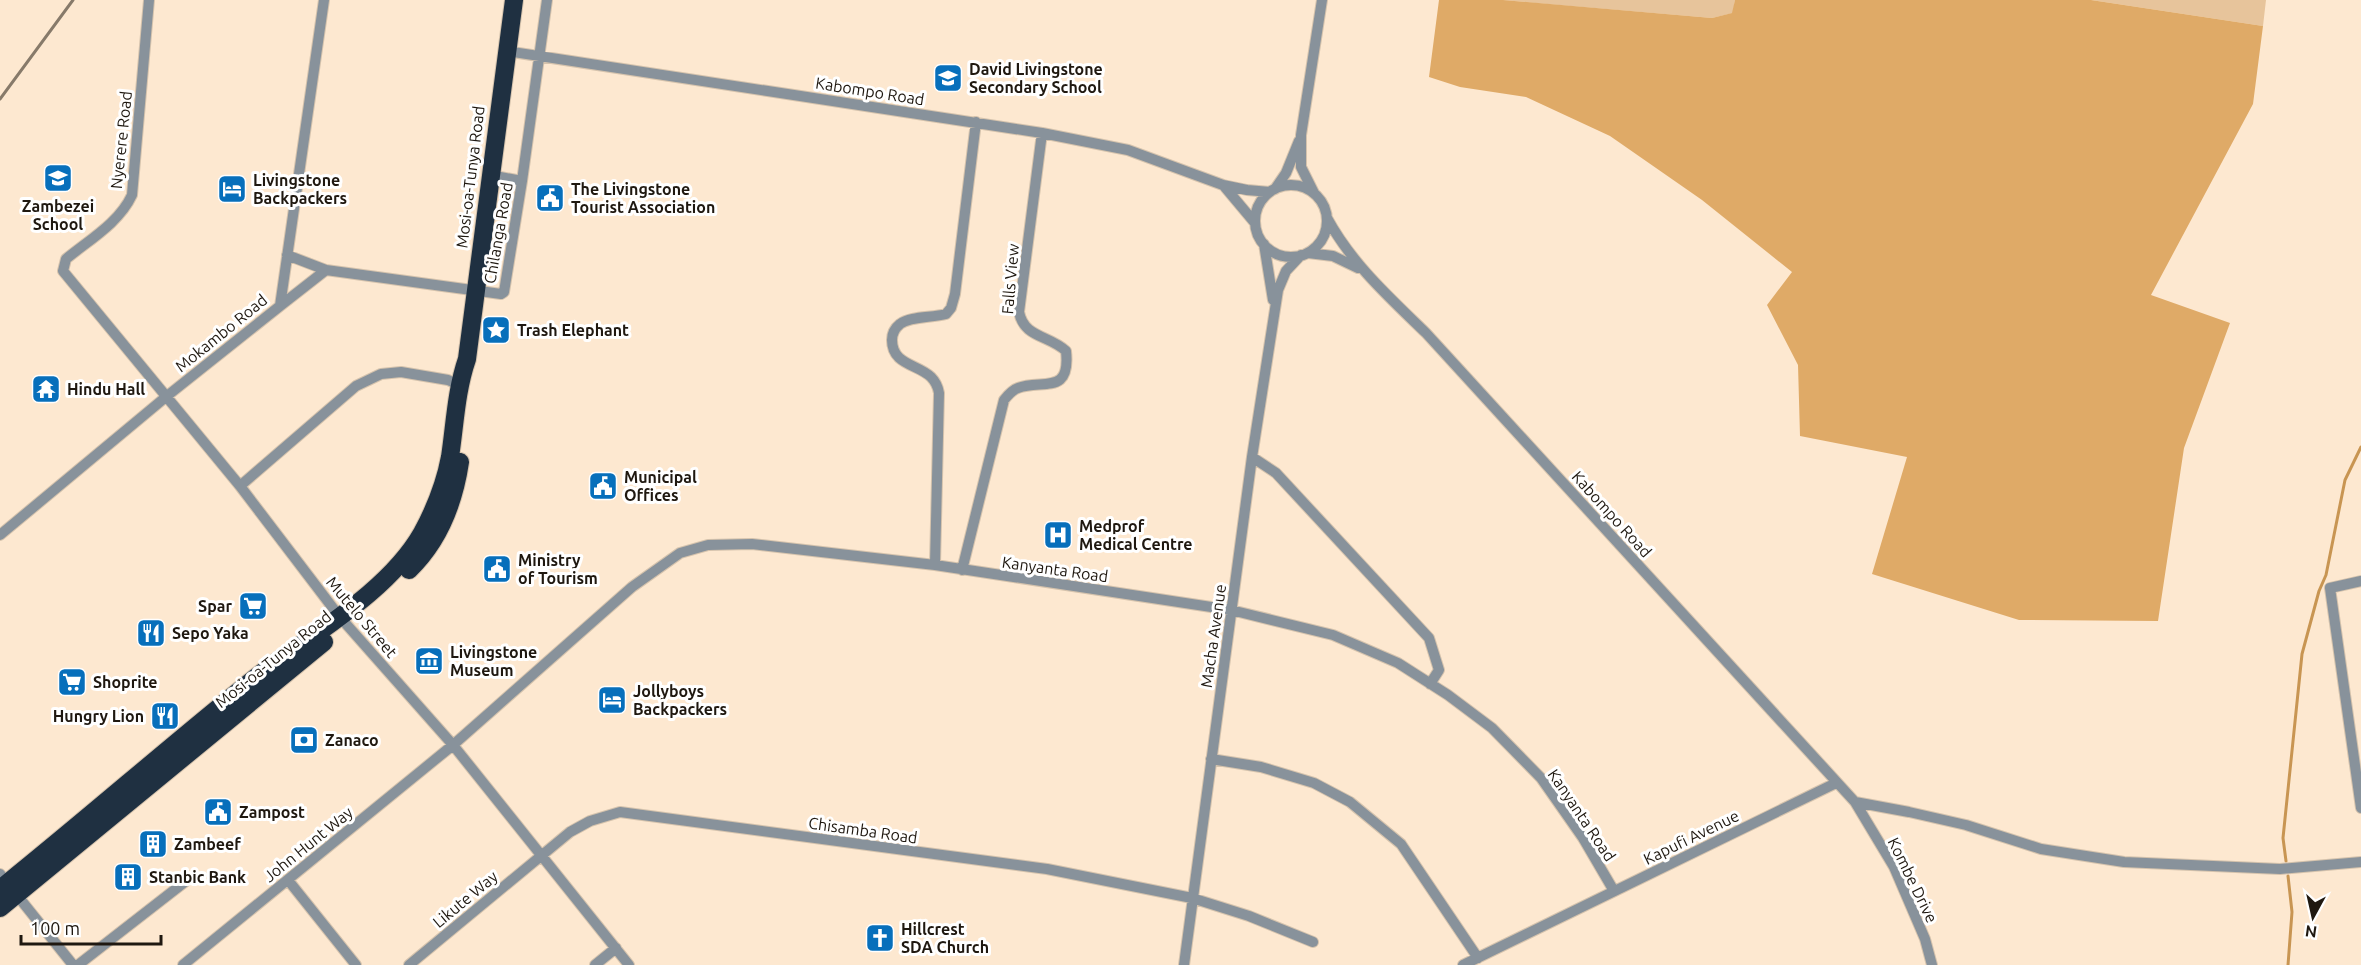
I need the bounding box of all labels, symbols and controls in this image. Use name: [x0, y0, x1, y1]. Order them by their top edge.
place label: David Livingstone Secondary School: [969, 60, 1103, 96]
school or university icon: David Livingstone Secondary School: [932, 62, 964, 94]
street label: Kabompo Road: [814, 74, 926, 108]
street label: Nyerere Road: [107, 90, 135, 190]
street label: Mosi-oa-Tunya Road: [452, 105, 488, 249]
school or university icon: Zambezei School: [42, 162, 74, 194]
place label: Livingstone Backpackers: [253, 171, 347, 207]
hotel icon: Livingstone Backpackers: [216, 173, 248, 205]
place label: The Livingstone Tourist Association: [571, 180, 715, 216]
street label: Chilanga Road: [480, 181, 516, 285]
public building icon: The Livingstone Tourist Association: [534, 182, 566, 214]
place label: Zambezei School: [22, 197, 94, 233]
street label: Falls View: [998, 242, 1022, 315]
street label: Mokambo Road: [172, 291, 270, 375]
place icon: Trash Elephant: [480, 314, 512, 346]
place label: Trash Elephant: [517, 321, 629, 339]
temple icon: Hindu Hall: [30, 373, 62, 405]
place label: Hindu Hall: [67, 380, 145, 398]
street label: Kabompo Road: [1569, 467, 1655, 561]
place label: Municipal Offices: [624, 468, 697, 504]
public building icon: Municipal Offices: [587, 470, 619, 502]
place label: Medprof Medical Centre: [1079, 517, 1193, 553]
hospital icon: Medprof Medical Centre: [1042, 519, 1074, 551]
place label: Ministry of Tourism: [518, 551, 598, 587]
public building icon: Ministry of Tourism: [481, 553, 513, 585]
street label: Kanyanta Road: [1001, 553, 1109, 585]
street label: Mutelo Street: [323, 573, 401, 662]
street label: Macha Avenue: [1197, 583, 1229, 689]
supermarket icon: Spar: [237, 590, 269, 622]
place label: Spar: [198, 597, 232, 615]
street label: Mosi-oa-Tunya Road: [212, 607, 334, 711]
restaurant icon: Sepo Yaka: [135, 617, 167, 649]
place label: Sepo Yaka: [172, 624, 249, 642]
place label: Livingstone Museum: [450, 643, 537, 679]
museum icon: Livingstone Museum: [413, 645, 445, 677]
supermarket icon: Shoprite: [56, 666, 88, 698]
place label: Shoprite: [93, 673, 158, 691]
place label: Jollyboys Backpackers: [633, 682, 727, 718]
hotel icon: Jollyboys Backpackers: [596, 684, 628, 716]
restaurant icon: Hungry Lion: [149, 700, 181, 732]
place label: Hungry Lion: [53, 707, 144, 725]
bank icon: Zanaco: [288, 724, 320, 756]
place label: Zanaco: [325, 731, 379, 749]
street label: Kanyanta Road: [1545, 766, 1619, 864]
public building icon: Zampost: [202, 796, 234, 828]
place label: Zampost: [239, 803, 305, 821]
street label: John Hunt Way: [260, 803, 356, 885]
street label: Kapufi Avenue: [1640, 806, 1742, 868]
street label: Chisamba Road: [807, 813, 919, 847]
building icon: Zambeef: [137, 828, 169, 860]
place label: Zambeef: [174, 835, 241, 853]
street label: Kombe Drive: [1885, 835, 1941, 925]
building icon: Stanbic Bank: [112, 861, 144, 893]
street label: Likute Way: [429, 867, 501, 931]
place label: Stanbic Bank: [149, 868, 246, 886]
north arrow: [2283, 887, 2343, 947]
scale bar: [21, 908, 160, 946]
text: 100 m: [30, 918, 80, 938]
place label: Hillcrest SDA Church: [901, 920, 989, 956]
church icon: Hillcrest SDA Church: [864, 922, 896, 954]
text: N: [2304, 922, 2318, 942]

